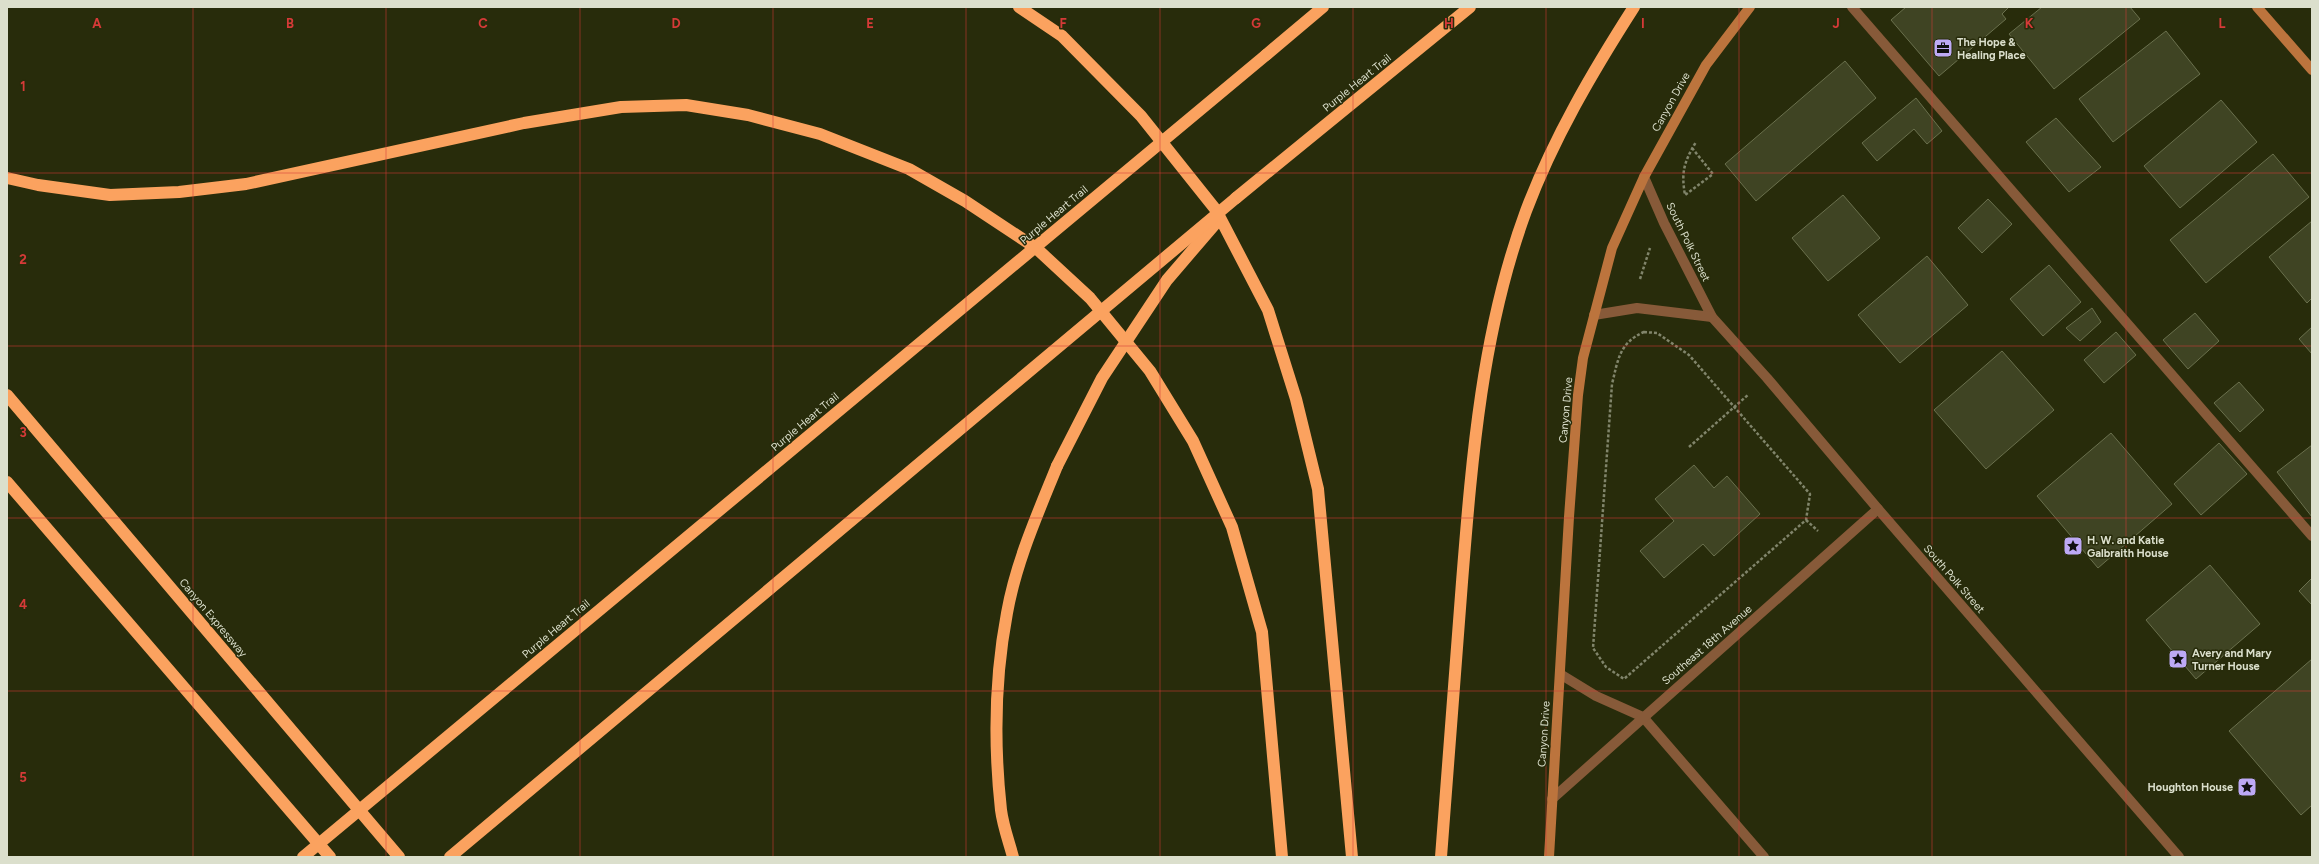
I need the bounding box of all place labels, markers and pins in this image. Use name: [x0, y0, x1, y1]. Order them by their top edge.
place label: The Hope & Healing Place: [1957, 36, 2026, 62]
office icon: The Hope & Healing Place: [1932, 37, 1954, 59]
place label: H. W. and Katie Galbraith House: [2087, 534, 2169, 560]
place icon: H. W. and Katie Galbraith House: [2062, 535, 2084, 557]
place label: Avery and Mary Turner House: [2192, 647, 2272, 673]
place icon: Avery and Mary Turner House: [2167, 648, 2189, 670]
place icon: Houghton House: [2236, 776, 2258, 798]
place label: Houghton House: [2148, 781, 2233, 794]

